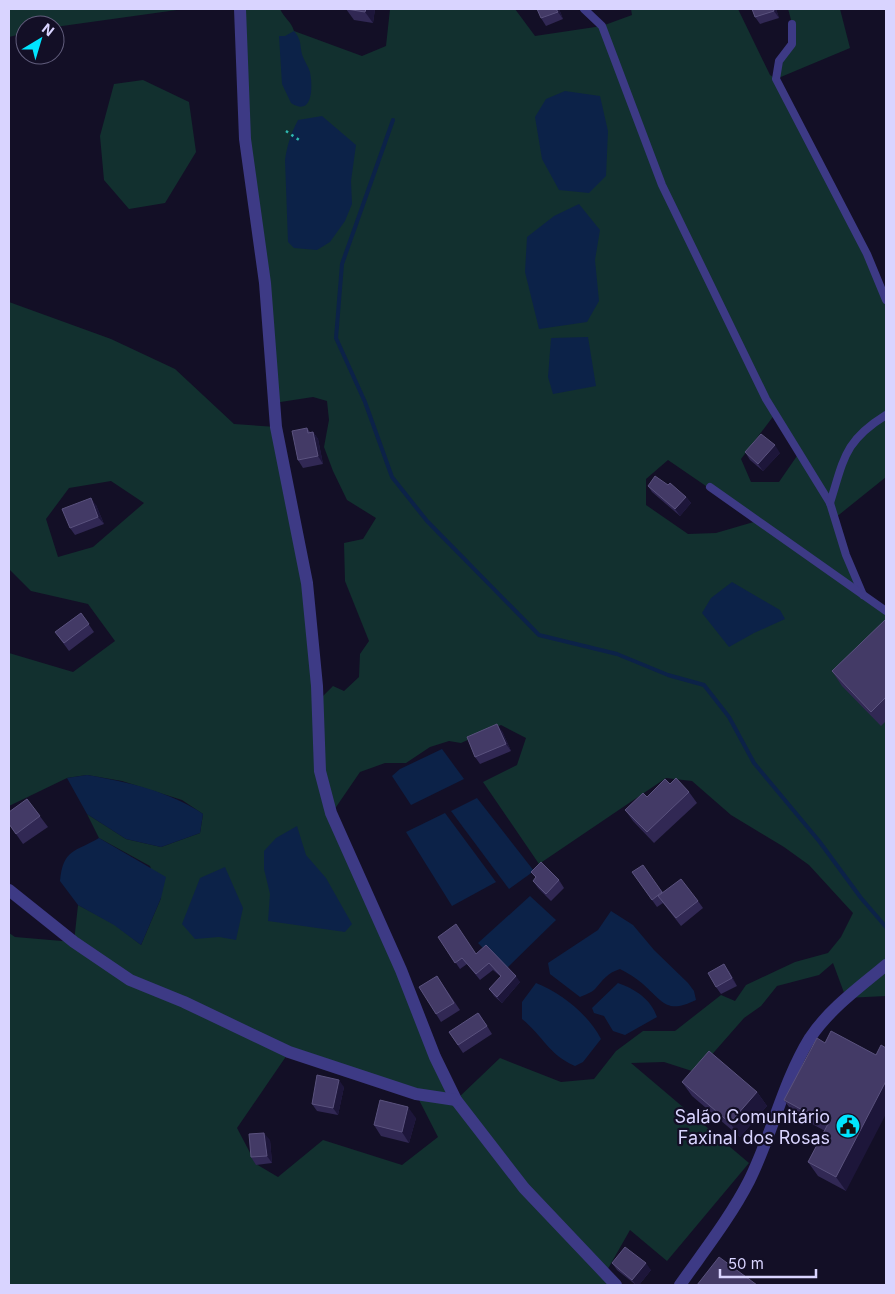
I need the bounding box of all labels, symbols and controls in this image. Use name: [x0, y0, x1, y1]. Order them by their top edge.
north arrow: [15, 15, 65, 65]
text: N: [39, 19, 58, 39]
place label: Salão Comunitário Faxinal dos Rosas: [674, 1106, 830, 1148]
public building icon: Salão Comunitário Faxinal dos Rosas: [835, 1113, 861, 1139]
scale bar: [720, 1246, 816, 1278]
text: 50 m: [728, 1254, 764, 1273]

